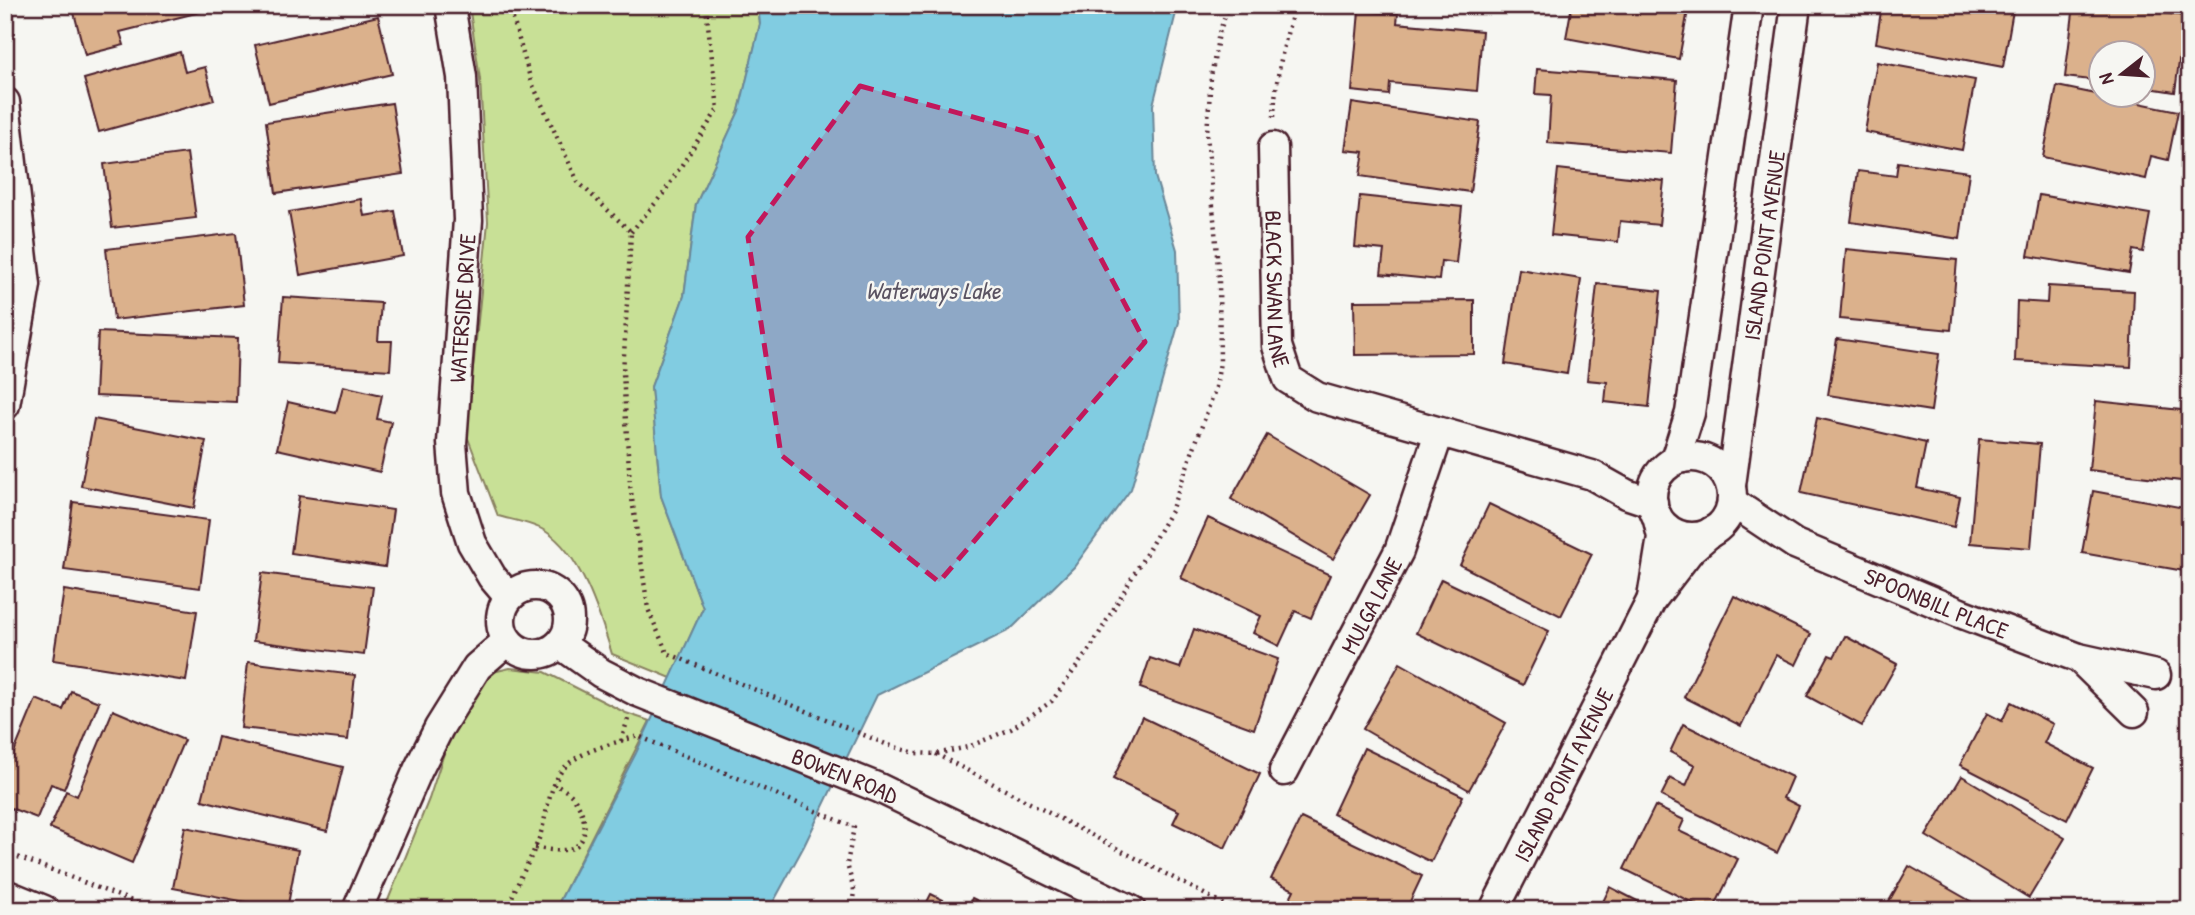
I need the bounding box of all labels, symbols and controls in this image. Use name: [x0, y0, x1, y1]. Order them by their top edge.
north arrow: [2086, 38, 2156, 108]
text: N: [2092, 70, 2120, 88]
street label: ISLAND POINT AVENUE: [1735, 148, 1792, 342]
street label: BLACK SWAN LANE: [1259, 210, 1299, 371]
street label: WATERSIDE DRIVE: [441, 233, 483, 383]
water label: Waterways Lake: [866, 274, 1002, 307]
street label: MULGA LANE: [1333, 552, 1409, 659]
street label: SPOONBILL PLACE: [1860, 559, 2013, 645]
street label: ISLAND POINT AVENUE: [1506, 682, 1620, 867]
street label: BOWEN ROAD: [788, 740, 904, 811]

